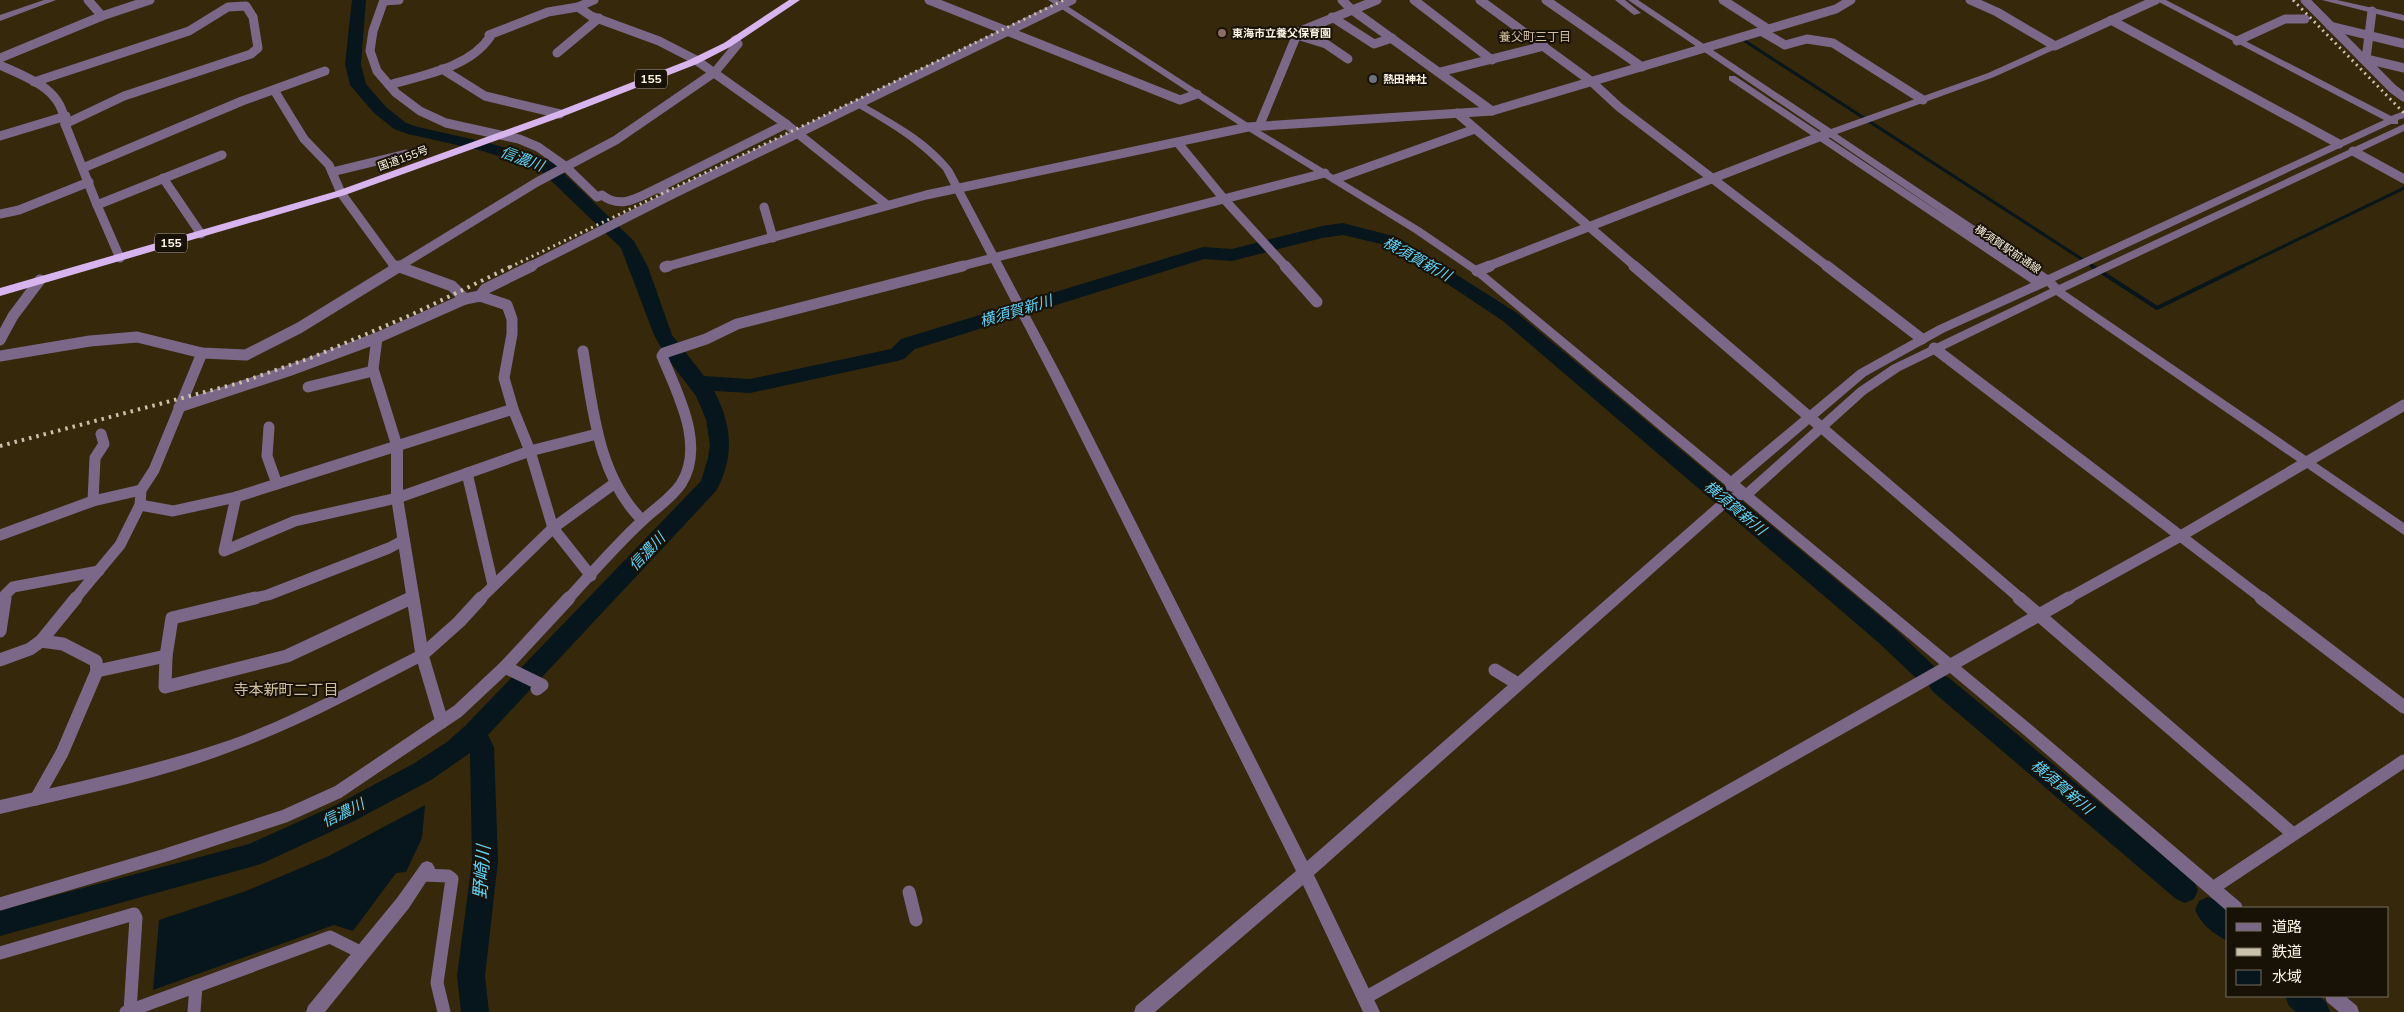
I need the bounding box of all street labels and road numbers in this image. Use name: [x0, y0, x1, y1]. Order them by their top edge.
road number: 155: [635, 70, 667, 88]
street label: 国道155号: [376, 142, 431, 175]
street label: 横須賀駅前通線: [1972, 222, 2044, 277]
road number: 155: [155, 234, 187, 252]

